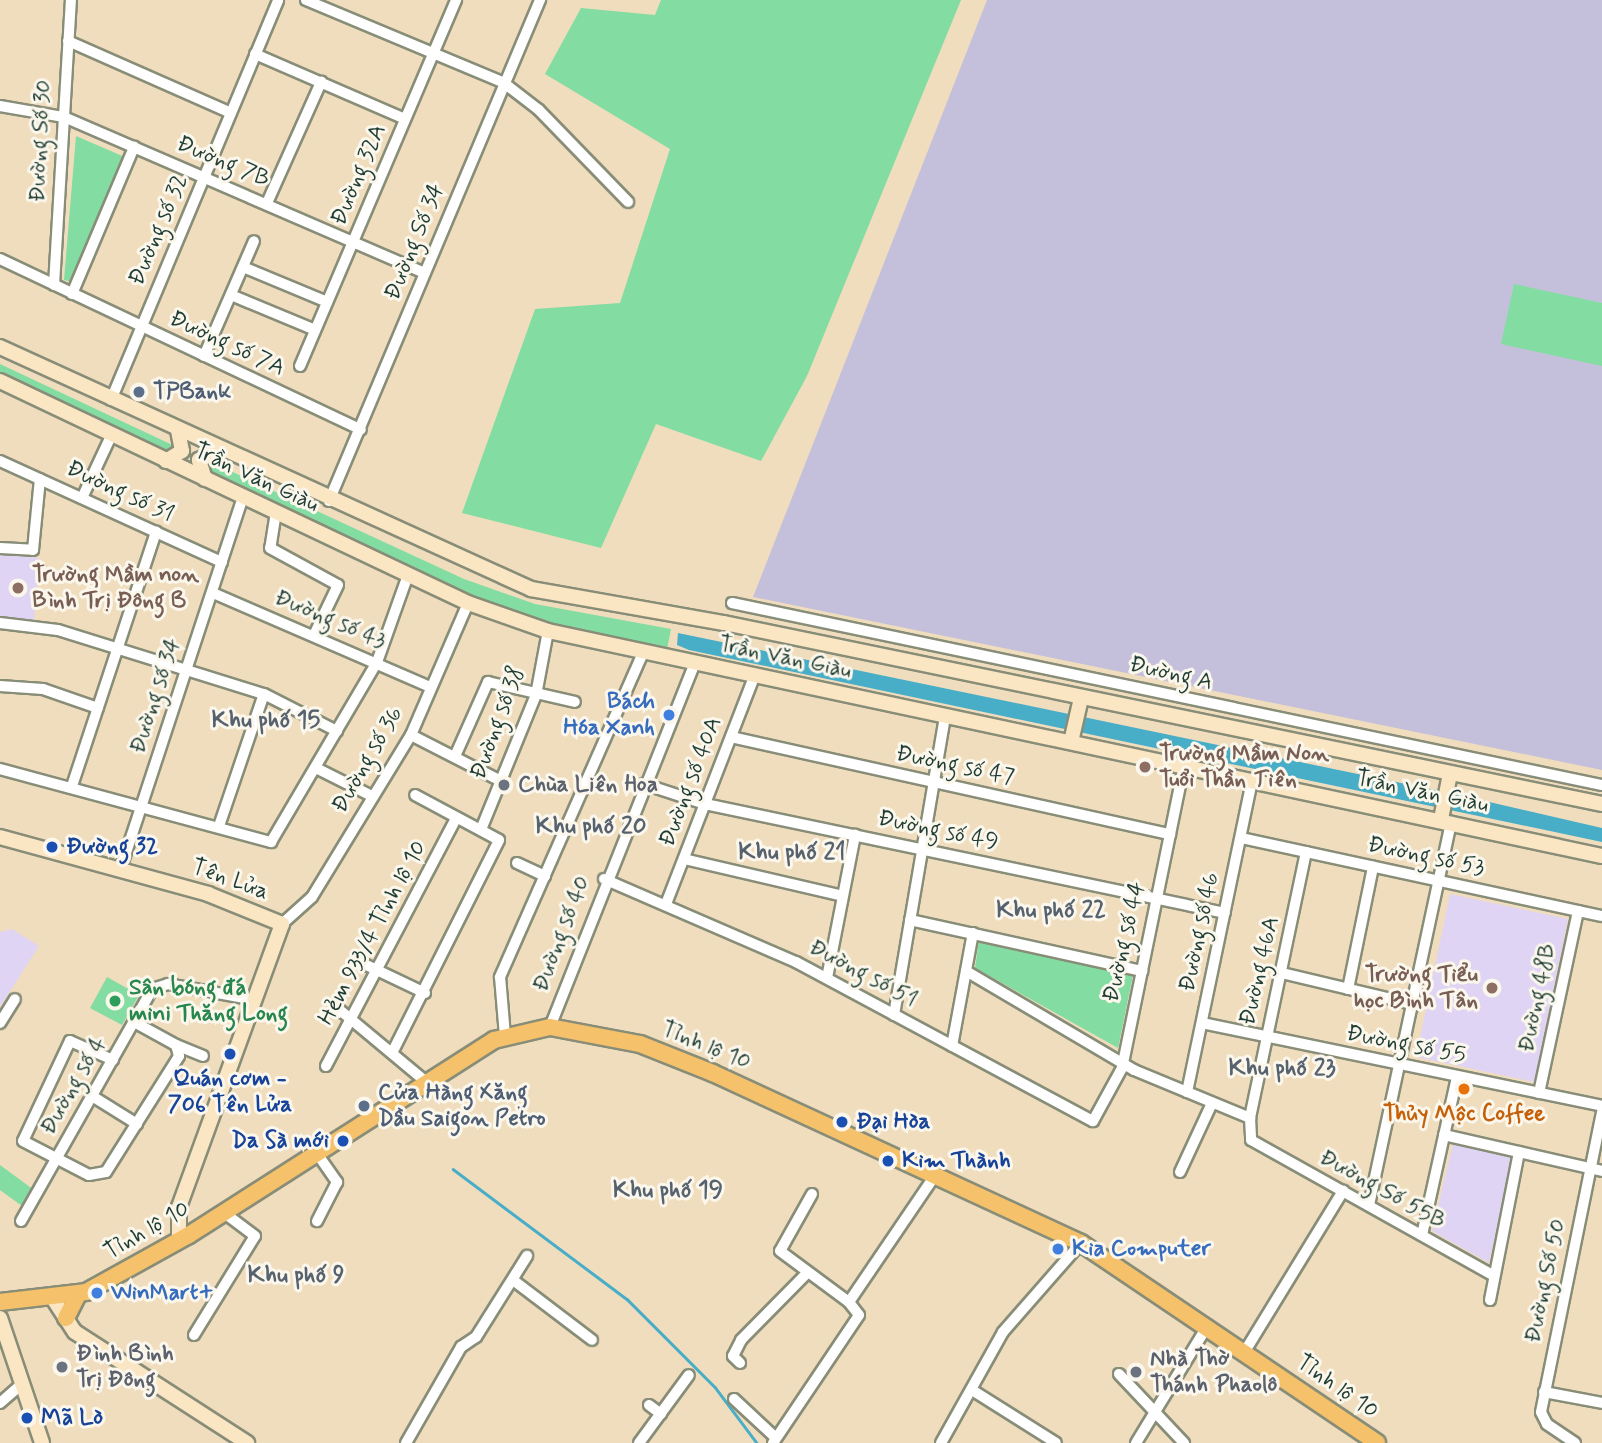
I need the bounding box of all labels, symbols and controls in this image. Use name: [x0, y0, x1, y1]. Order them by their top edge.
street label: Đường Số 30: [24, 79, 58, 203]
street label: Đường 32A: [325, 120, 393, 230]
street label: Đường 7B: [172, 130, 274, 194]
street label: Đường số 32: [123, 170, 195, 290]
street label: Đường Số 34: [379, 180, 451, 304]
street label: Đường số 7A: [164, 305, 290, 383]
place label: TPBank: [153, 378, 231, 406]
marker: TPBank: [131, 384, 147, 400]
street label: Trần Văn Giàu: [189, 437, 323, 519]
street label: Đường số 31: [61, 455, 179, 529]
place label: Trường Mầm non Bình Trị Đông B: [32, 561, 195, 615]
marker: Trường Mầm non Bình Trị Đông B: [10, 580, 26, 596]
street label: Đường số 43: [270, 584, 390, 656]
street label: Trần Văn Giàu: [717, 631, 853, 685]
street label: Đường số 34: [124, 634, 188, 758]
street label: Đường A: [1127, 651, 1215, 697]
street label: Đường số 38: [465, 662, 531, 784]
place label: Bách Hóa Xanh: [562, 688, 655, 742]
street label: Đường số 36: [326, 701, 410, 819]
district label: Khu phố 15: [211, 707, 321, 735]
marker: Bách Hóa Xanh: [661, 707, 677, 723]
street label: Đường số 40A: [653, 713, 729, 851]
street label: Đường số 47: [893, 740, 1017, 792]
place label: Trường Mầm Non Tuổi Thần Tiên: [1159, 740, 1325, 794]
marker: Trường Mầm Non Tuổi Thần Tiên: [1137, 759, 1153, 775]
street label: Trần Văn Giàu: [1354, 765, 1490, 819]
place label: Chùa Liên Hoa: [518, 771, 660, 799]
marker: Chùa Liên Hoa: [496, 777, 512, 793]
street label: Đường số 49: [875, 805, 1001, 857]
district label: Khu phố 20: [535, 813, 647, 841]
street label: Đường số 53: [1365, 831, 1487, 883]
place label: Đường 32: [66, 833, 158, 861]
street label: Hẻm 933/4 Tỉnh lộ 10: [312, 836, 434, 1030]
marker: Đường 32: [44, 839, 60, 855]
district label: Khu phố 21: [738, 839, 846, 867]
street label: Tên Lửa: [187, 853, 273, 907]
street label: Đường số 46: [1174, 869, 1226, 995]
street label: Đường số 40: [527, 872, 597, 996]
street label: Đường số 44: [1098, 879, 1152, 1005]
district label: Khu phố 22: [996, 897, 1106, 925]
street label: Đường 46A: [1234, 914, 1286, 1028]
street label: Đường số 51: [804, 934, 922, 1014]
street label: Đường 48B: [1513, 941, 1563, 1055]
place label: Trường Tiểu học Bình Tân: [1355, 961, 1478, 1015]
place label: Sân bóng đá mini Thăng Long: [129, 974, 289, 1028]
marker: Trường Tiểu học Bình Tân: [1484, 980, 1500, 996]
marker: Sân bóng đá mini Thăng Long: [107, 993, 123, 1009]
street label: Tỉnh lộ 10: [657, 1015, 755, 1077]
street label: Đường số 55: [1343, 1020, 1469, 1070]
street label: Đường số 4: [35, 1032, 113, 1140]
marker: Quán cơm - 706 Tên Lửa: [222, 1046, 238, 1062]
district label: Khu phố 23: [1228, 1055, 1336, 1083]
place label: Quán cơm - 706 Tên Lửa: [167, 1065, 293, 1119]
place label: Cửa Hàng Xăng Dầu Saigon Petro: [378, 1079, 544, 1133]
marker: Thủy Mộc Coffee: [1456, 1081, 1472, 1097]
marker: Cửa Hàng Xăng Dầu Saigon Petro: [356, 1098, 372, 1114]
place label: Thủy Mộc Coffee: [1382, 1100, 1546, 1128]
place label: Đại Hòa: [856, 1108, 930, 1136]
marker: Đại Hòa: [834, 1114, 850, 1130]
place label: Da Sà mới: [230, 1127, 329, 1155]
marker: Da Sà mới: [335, 1133, 351, 1149]
street label: Đường Số 55B: [1314, 1144, 1450, 1236]
place label: Kim Thành: [902, 1147, 1010, 1175]
marker: Kim Thành: [880, 1153, 896, 1169]
district label: Khu phố 19: [612, 1177, 724, 1205]
street label: Tỉnh lộ 10: [99, 1195, 195, 1267]
street label: Đường Số 50: [1519, 1217, 1573, 1345]
place label: Kia Computer: [1072, 1235, 1209, 1263]
marker: Kia Computer: [1050, 1241, 1066, 1257]
district label: Khu phố 9: [247, 1262, 345, 1290]
place label: WinMart+: [111, 1279, 214, 1307]
marker: WinMart+: [89, 1285, 105, 1301]
place label: Đình Bình Trị Đông: [76, 1340, 173, 1394]
place label: Nhà Thờ Thánh Phaolô: [1150, 1345, 1276, 1399]
street label: Tỉnh lộ 10: [1290, 1348, 1384, 1426]
marker: Đình Bình Trị Đông: [54, 1359, 70, 1375]
marker: Nhà Thờ Thánh Phaolô: [1128, 1364, 1144, 1380]
place label: Mã Lò: [41, 1404, 103, 1432]
marker: Mã Lò: [19, 1410, 35, 1426]

